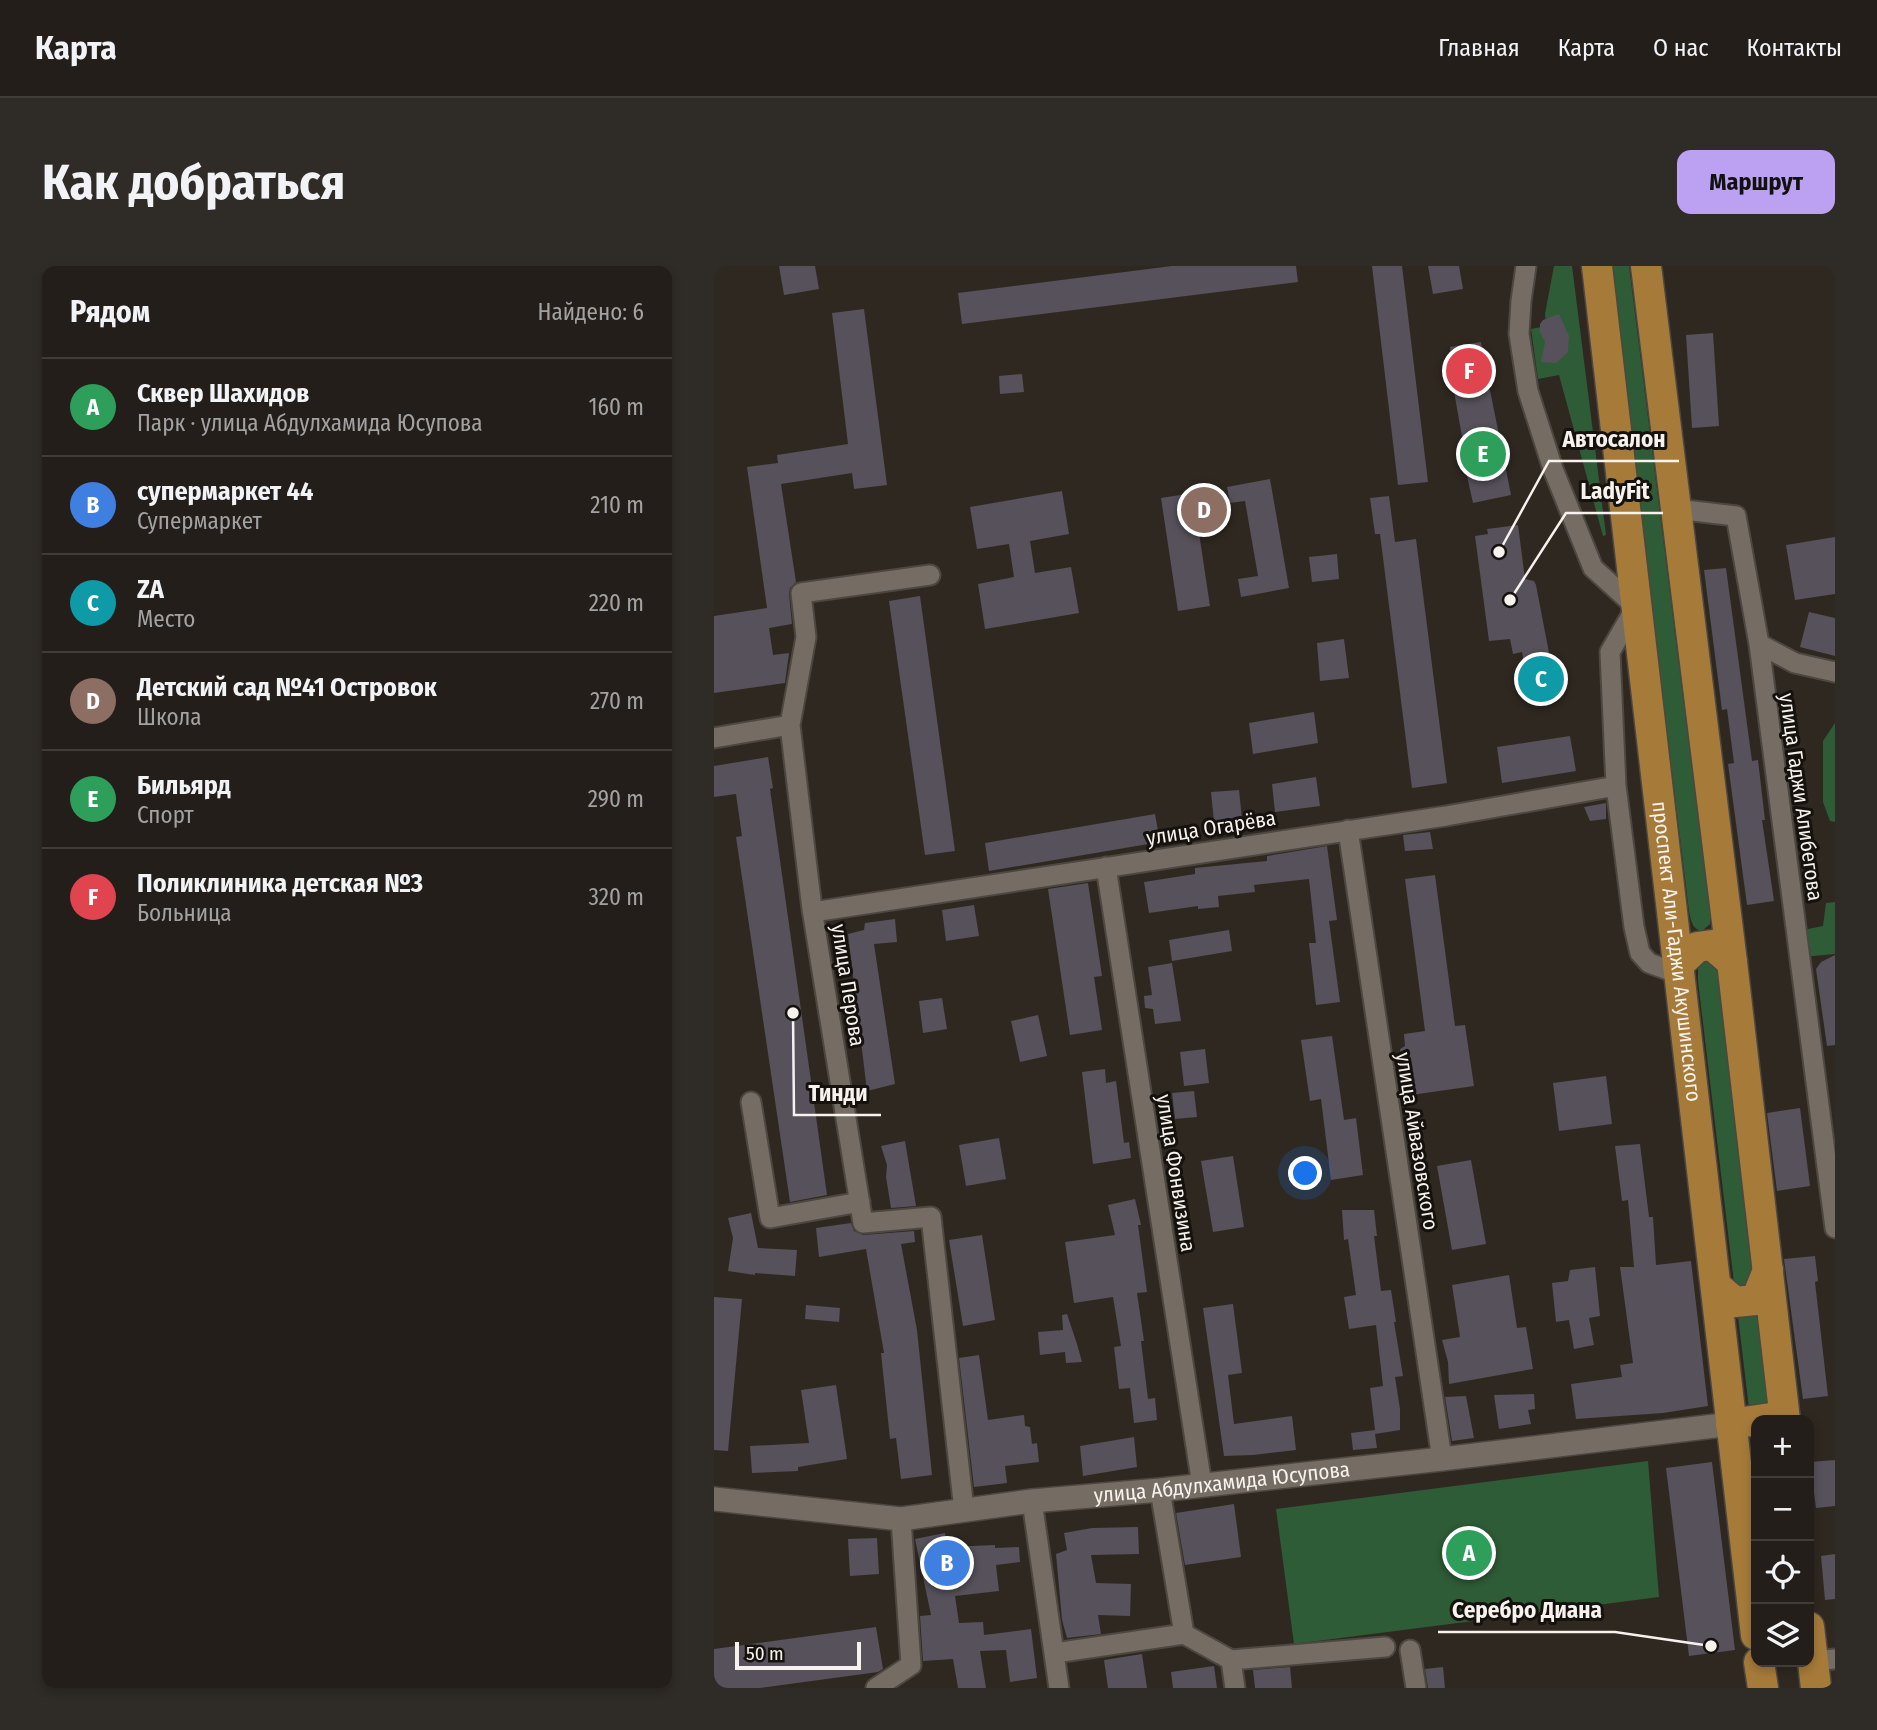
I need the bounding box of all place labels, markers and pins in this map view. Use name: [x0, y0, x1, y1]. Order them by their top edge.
pin: F: [1446, 345, 1492, 397]
callout: Автосалон: [1549, 417, 1679, 461]
pin: E: [1460, 428, 1506, 480]
callout: LadyFit: [1566, 469, 1663, 513]
pin: D: [1181, 484, 1227, 536]
pin: C: [1518, 653, 1564, 705]
callout: Тинди: [794, 1071, 881, 1115]
pin: A: [1446, 1527, 1492, 1579]
pin: B: [924, 1537, 970, 1589]
callout: Серебро Диана: [1438, 1588, 1615, 1632]

